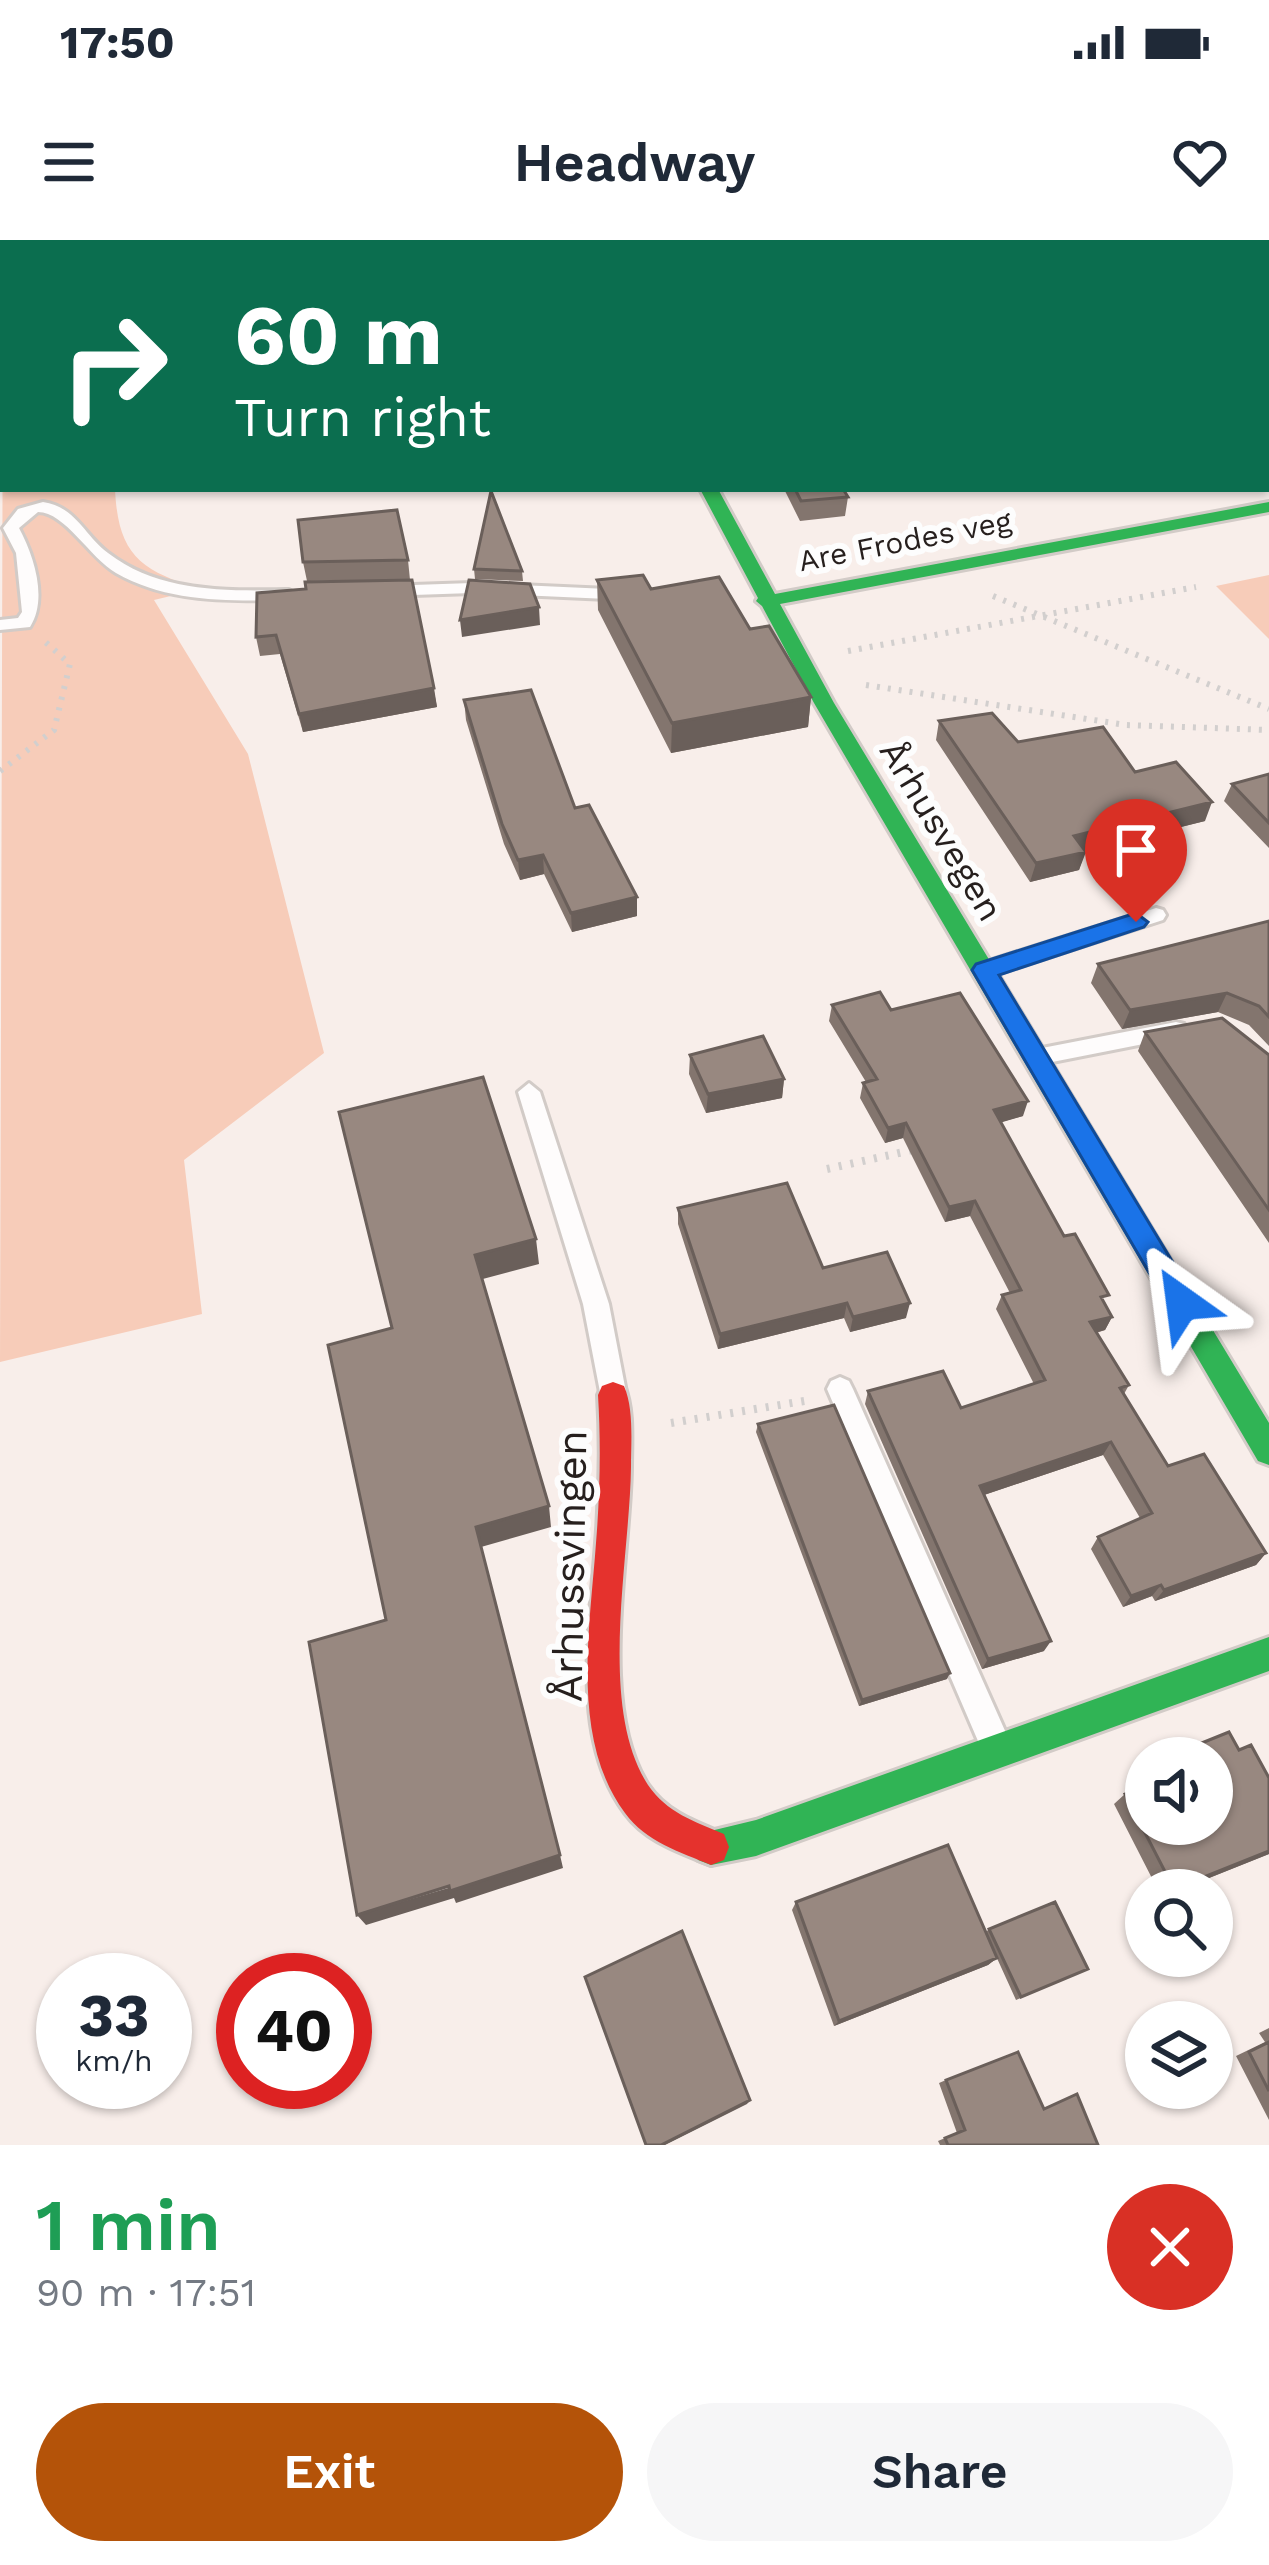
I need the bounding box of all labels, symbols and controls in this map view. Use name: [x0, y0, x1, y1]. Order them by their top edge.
text: 17:50: [60, 16, 175, 69]
icon: menu: [36, 129, 102, 195]
icon: heart: [1167, 129, 1233, 195]
text: Headway: [514, 131, 755, 194]
text: 60 m: [234, 286, 443, 384]
icon: right: [36, 288, 192, 444]
text: Turn right: [234, 386, 491, 449]
street label: Are Frodes veg: [795, 503, 1014, 578]
street label: Århusvegen: [871, 733, 1011, 928]
pin: [1085, 799, 1187, 922]
icon: arrive: [1103, 817, 1169, 883]
position arrow: [1119, 1240, 1245, 1366]
street label: Århussvingen: [543, 1430, 596, 1702]
map controls: [1125, 1737, 1233, 2109]
button: sound: [1125, 1737, 1233, 1845]
button: search: [1125, 1869, 1233, 1977]
speed limit sign: 40: [216, 1953, 372, 2109]
text: 33: [78, 1980, 150, 2051]
button: layers: [1125, 2001, 1233, 2109]
text: km/h: [75, 2043, 153, 2078]
text: 1 min: [36, 2183, 221, 2267]
button: close: [1107, 2184, 1233, 2310]
text: 90 m · 17:51: [36, 2270, 256, 2315]
button: Exit: [36, 2403, 623, 2541]
button: Share: [647, 2403, 1233, 2541]

